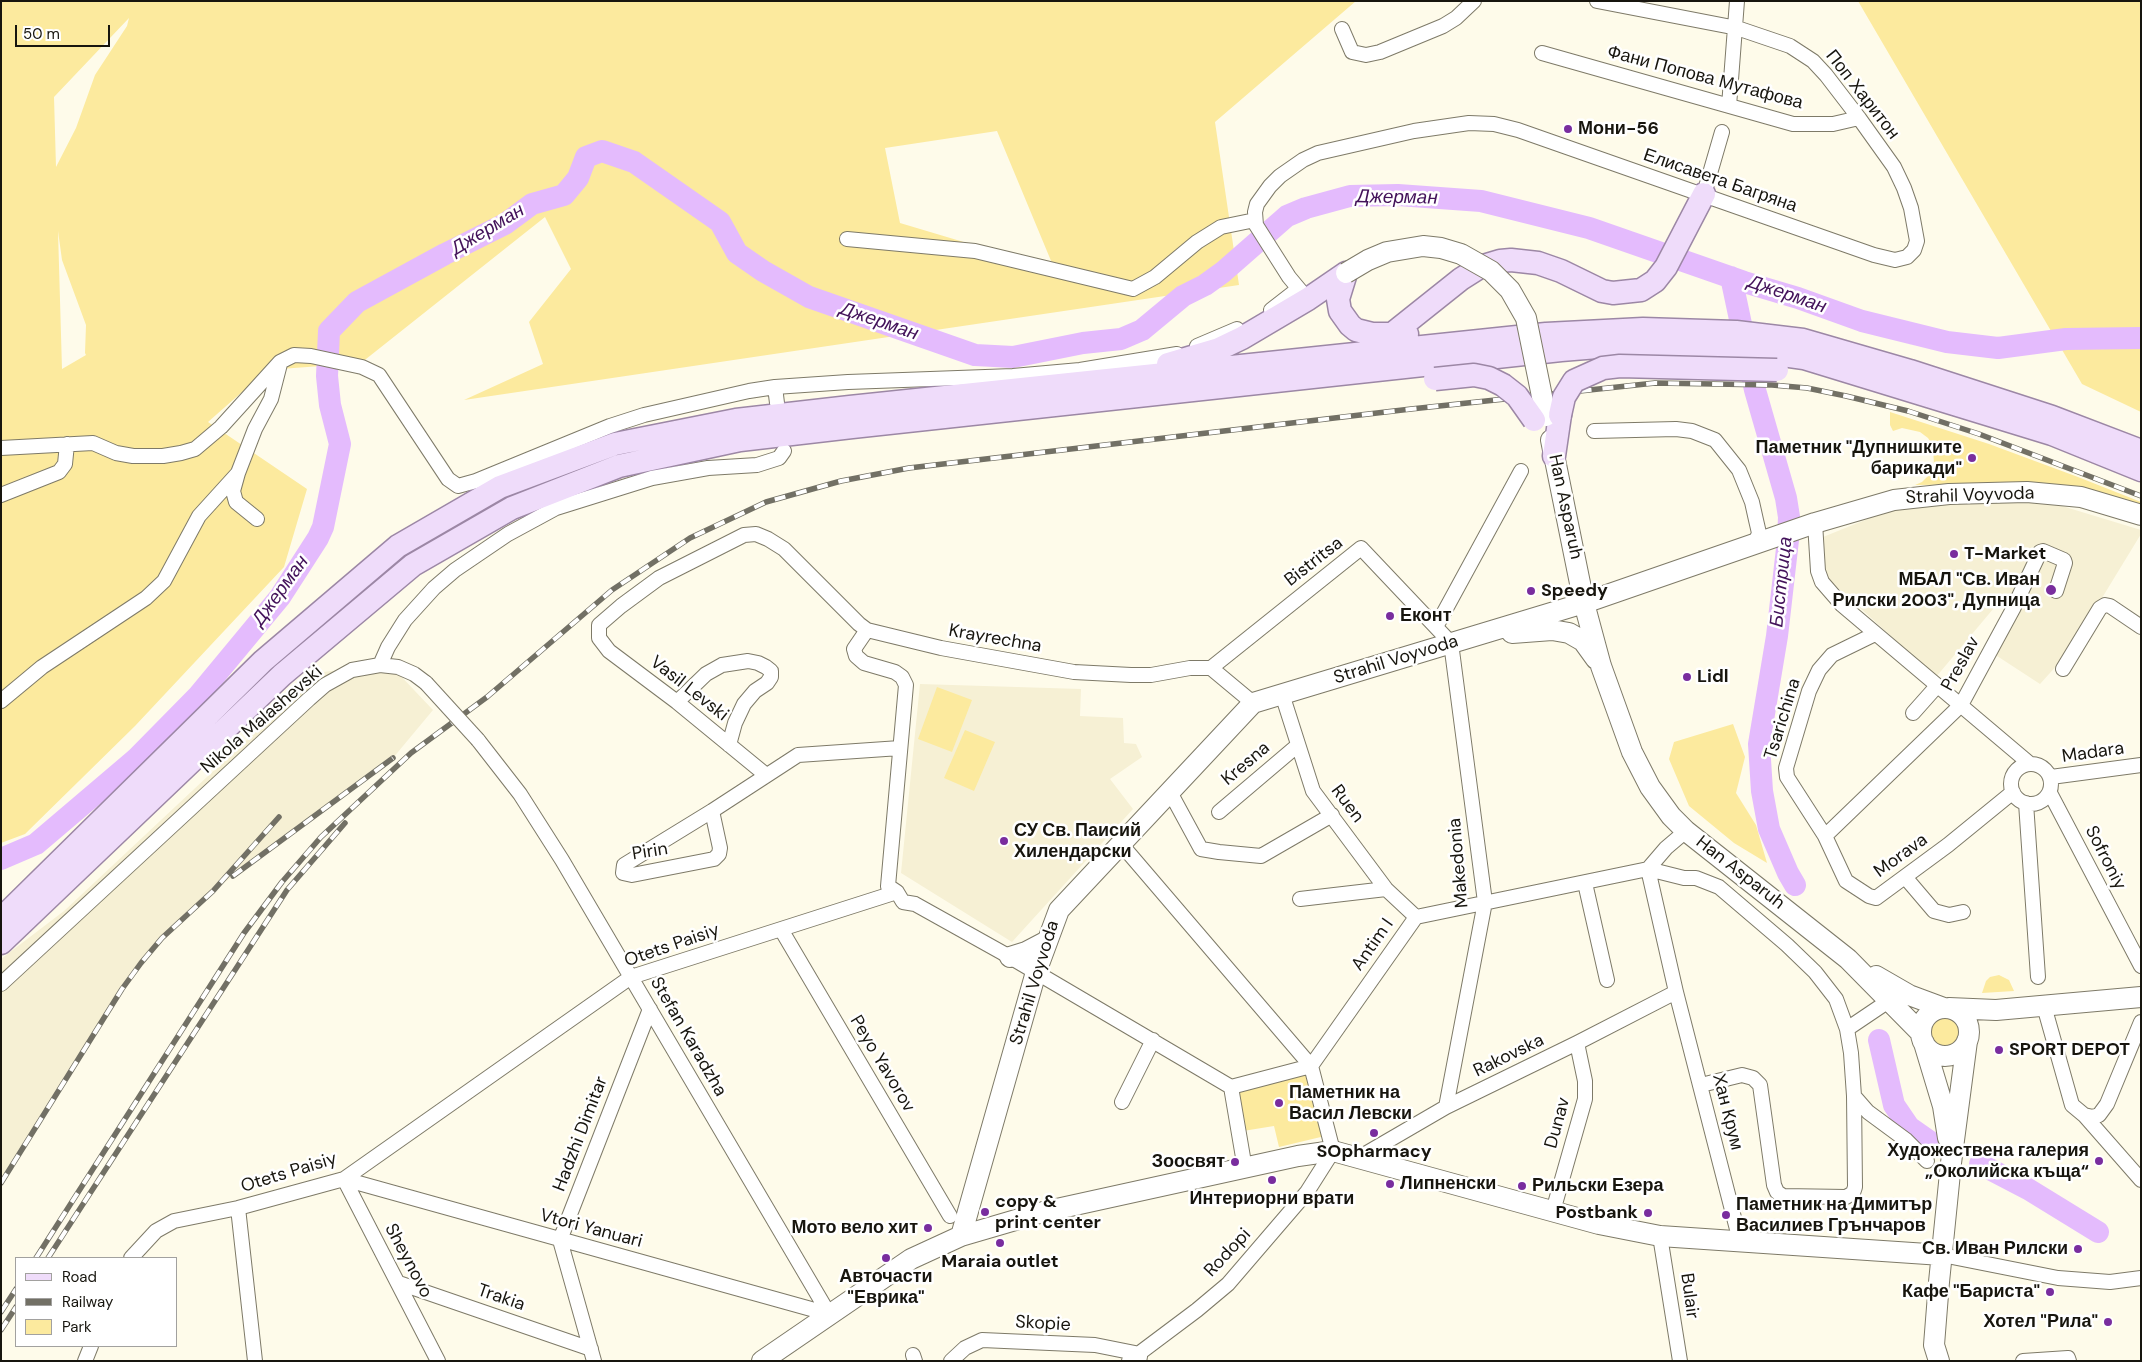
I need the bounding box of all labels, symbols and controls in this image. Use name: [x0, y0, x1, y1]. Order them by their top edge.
scale bar: [18, 15, 112, 47]
text: 50 m: [23, 24, 60, 44]
street label: Фани Попова Мутафова: [1605, 41, 1805, 115]
street label: Поп Харитон: [1820, 46, 1904, 144]
place label: Мони-56: [1578, 118, 1659, 140]
marker: Мони-56: [1562, 123, 1574, 135]
street label: Елисавета Багряна: [1640, 145, 1800, 217]
water label: Джерман: [1356, 186, 1438, 210]
water label: Джерман: [447, 199, 529, 261]
water label: Джерман: [1745, 271, 1829, 319]
water label: Джерман: [837, 298, 921, 346]
place label: Паметник "Дупнишките барикади": [1756, 437, 1962, 479]
marker: Паметник "Дупнишките барикади": [1966, 452, 1978, 464]
street label: Han Asparuh: [1543, 453, 1587, 561]
street label: Strahil Voyvoda: [1905, 483, 2035, 509]
street label: Bistritsa: [1281, 533, 1347, 591]
water label: Бистрица: [1766, 536, 1798, 628]
place label: T-Market: [1964, 543, 2046, 565]
marker: T-Market: [1948, 548, 1960, 560]
water label: Джерман: [248, 551, 314, 631]
place label: МБАЛ "Св. Иван Рилски 2003", Дупница: [1832, 569, 2040, 612]
place label: Speedy: [1541, 580, 1608, 602]
marker: МБАЛ "Св. Иван Рилски 2003", Дупница: [2044, 583, 2058, 597]
marker: Speedy: [1525, 585, 1537, 597]
place label: Еконт: [1400, 605, 1451, 627]
marker: Еконт: [1384, 610, 1396, 622]
street label: Krayrechna: [947, 620, 1043, 658]
street label: Strahil Voyvoda: [1331, 631, 1461, 689]
street label: Preslav: [1937, 633, 1985, 695]
street label: Vasil Levski: [646, 652, 732, 726]
street label: Nikola Malashevski: [197, 661, 327, 779]
place label: Lidl: [1697, 666, 1729, 688]
marker: Lidl: [1681, 671, 1693, 683]
street label: Tsarichina: [1760, 676, 1806, 762]
street label: Kresna: [1218, 738, 1274, 790]
street label: Madara: [2061, 738, 2125, 768]
street label: Ruen: [1326, 781, 1368, 827]
street label: Makedonia: [1444, 817, 1474, 909]
place label: СУ Св. Паисий Хилендарски: [1014, 820, 1141, 862]
street label: Sofroniy: [2080, 822, 2130, 894]
street label: Morava: [1870, 829, 1932, 883]
street label: Han Asparuh: [1691, 832, 1789, 914]
marker: СУ Св. Паисий Хилендарски: [998, 835, 1010, 847]
street label: Pirin: [630, 839, 670, 865]
street label: Antim I: [1347, 915, 1399, 975]
street label: Strahil Voyvoda: [1006, 918, 1064, 1048]
street label: Otets Paisiy: [622, 920, 722, 972]
street label: Stefan Karadzha: [645, 974, 731, 1100]
street label: Peyo Yavorov: [845, 1012, 919, 1116]
street label: Rakovska: [1470, 1030, 1548, 1082]
place label: SPORT DEPOT: [2009, 1039, 2130, 1061]
marker: SPORT DEPOT: [1993, 1044, 2005, 1056]
street label: Хан Крум: [1707, 1071, 1747, 1153]
street label: Hadzhi Dimitar: [549, 1073, 613, 1195]
place label: Паметник на Васил Левски: [1289, 1082, 1412, 1124]
street label: Dunav: [1541, 1095, 1575, 1151]
marker: Паметник на Васил Левски: [1273, 1097, 1285, 1109]
marker: SOpharmacy: [1368, 1127, 1380, 1139]
place label: Художествена галерия „Околийска къща“: [1887, 1140, 2089, 1182]
place label: SOpharmacy: [1316, 1141, 1432, 1163]
street label: Otets Paisiy: [238, 1148, 340, 1198]
place label: Зоосвят: [1152, 1151, 1225, 1173]
marker: Художествена галерия „Околийска къща“: [2093, 1155, 2105, 1167]
marker: Зоосвят: [1229, 1156, 1241, 1168]
place label: Липненски: [1400, 1173, 1496, 1195]
marker: Интериорни врати: [1266, 1174, 1278, 1186]
place label: Рильски Езера: [1532, 1175, 1664, 1197]
marker: Липненски: [1384, 1178, 1396, 1190]
marker: Рильски Езера: [1516, 1180, 1528, 1192]
place label: Интериорни врати: [1190, 1188, 1354, 1210]
place label: copy & print center: [995, 1191, 1101, 1234]
place label: Паметник на Димитър Василиев Грънчаров: [1736, 1194, 1932, 1236]
place label: Postbank: [1555, 1202, 1638, 1224]
street label: Vtori Yanuari: [537, 1205, 645, 1253]
marker: copy & print center: [979, 1206, 991, 1218]
marker: Postbank: [1642, 1207, 1654, 1219]
marker: Паметник на Димитър Василиев Грънчаров: [1720, 1209, 1732, 1221]
place label: Мото вело хит: [792, 1217, 918, 1239]
street label: Sheynovo: [379, 1220, 437, 1302]
marker: Мото вело хит: [922, 1222, 934, 1234]
street label: Rodopi: [1200, 1224, 1256, 1282]
marker: Maraia outlet: [994, 1237, 1006, 1249]
place label: Св. Иван Рилски: [1922, 1238, 2068, 1260]
marker: Св. Иван Рилски: [2072, 1243, 2084, 1255]
place label: Maraia outlet: [941, 1251, 1059, 1273]
marker: Авточасти "Еврика": [880, 1252, 892, 1264]
legend: [15, 1257, 178, 1347]
place label: Авточасти "Еврика": [839, 1266, 933, 1308]
text: Road: [62, 1267, 97, 1287]
street label: Bulair: [1675, 1272, 1703, 1320]
street label: Trakia: [474, 1280, 528, 1316]
place label: Кафе "Бариста": [1902, 1281, 2040, 1303]
marker: Кафе "Бариста": [2044, 1286, 2056, 1298]
text: Railway: [62, 1292, 113, 1312]
place label: Хотел "Рила": [1983, 1311, 2098, 1333]
street label: Skopie: [1015, 1312, 1071, 1336]
marker: Хотел "Рила": [2102, 1316, 2114, 1328]
text: Park: [62, 1317, 92, 1337]

